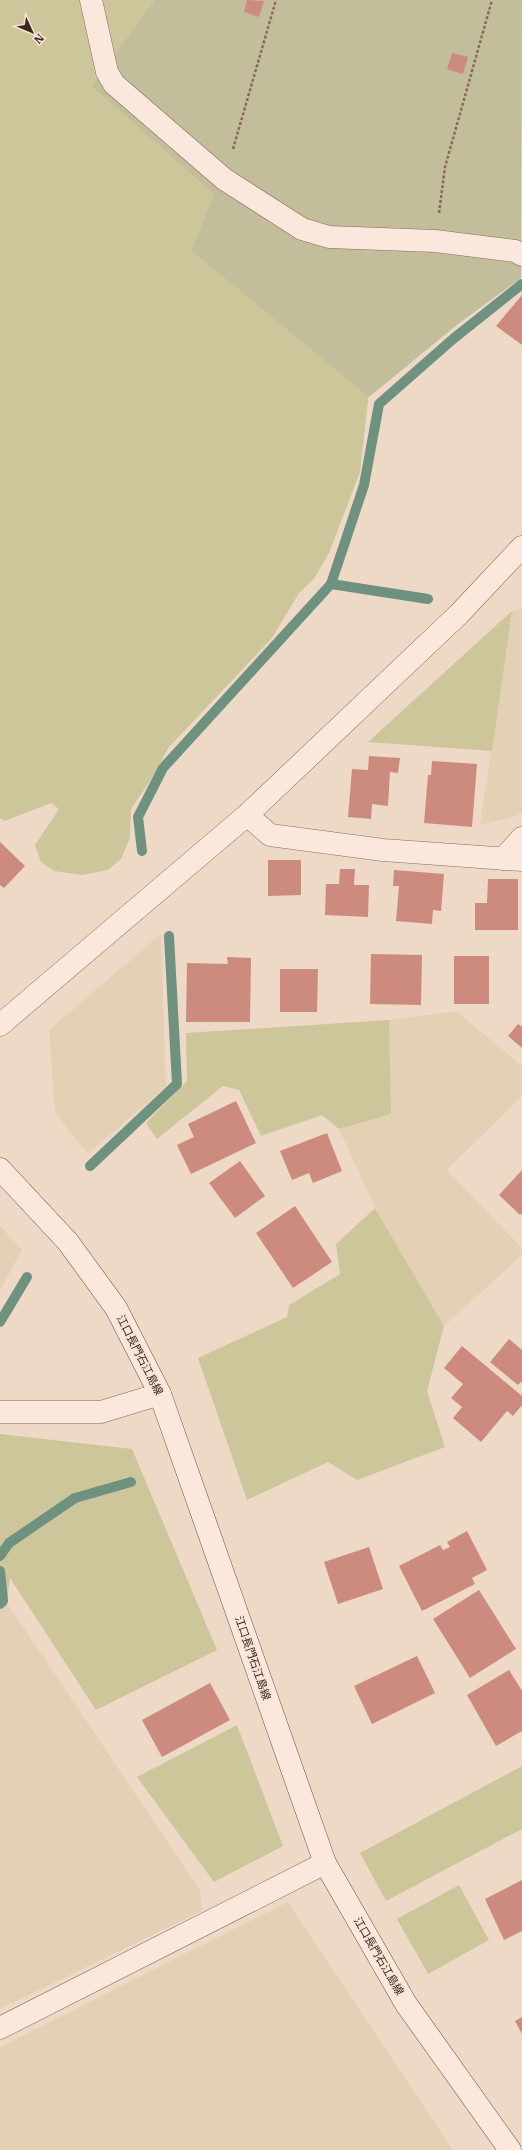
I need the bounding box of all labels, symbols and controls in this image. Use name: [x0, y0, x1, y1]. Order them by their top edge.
north arrow: [12, 12, 52, 52]
text: N: [31, 31, 47, 47]
street label: 江口長門石江島線: [114, 1313, 166, 1397]
street label: 江口長門石江島線: [232, 1614, 274, 1702]
street label: 江口長門石江島線: [351, 1914, 407, 1998]

